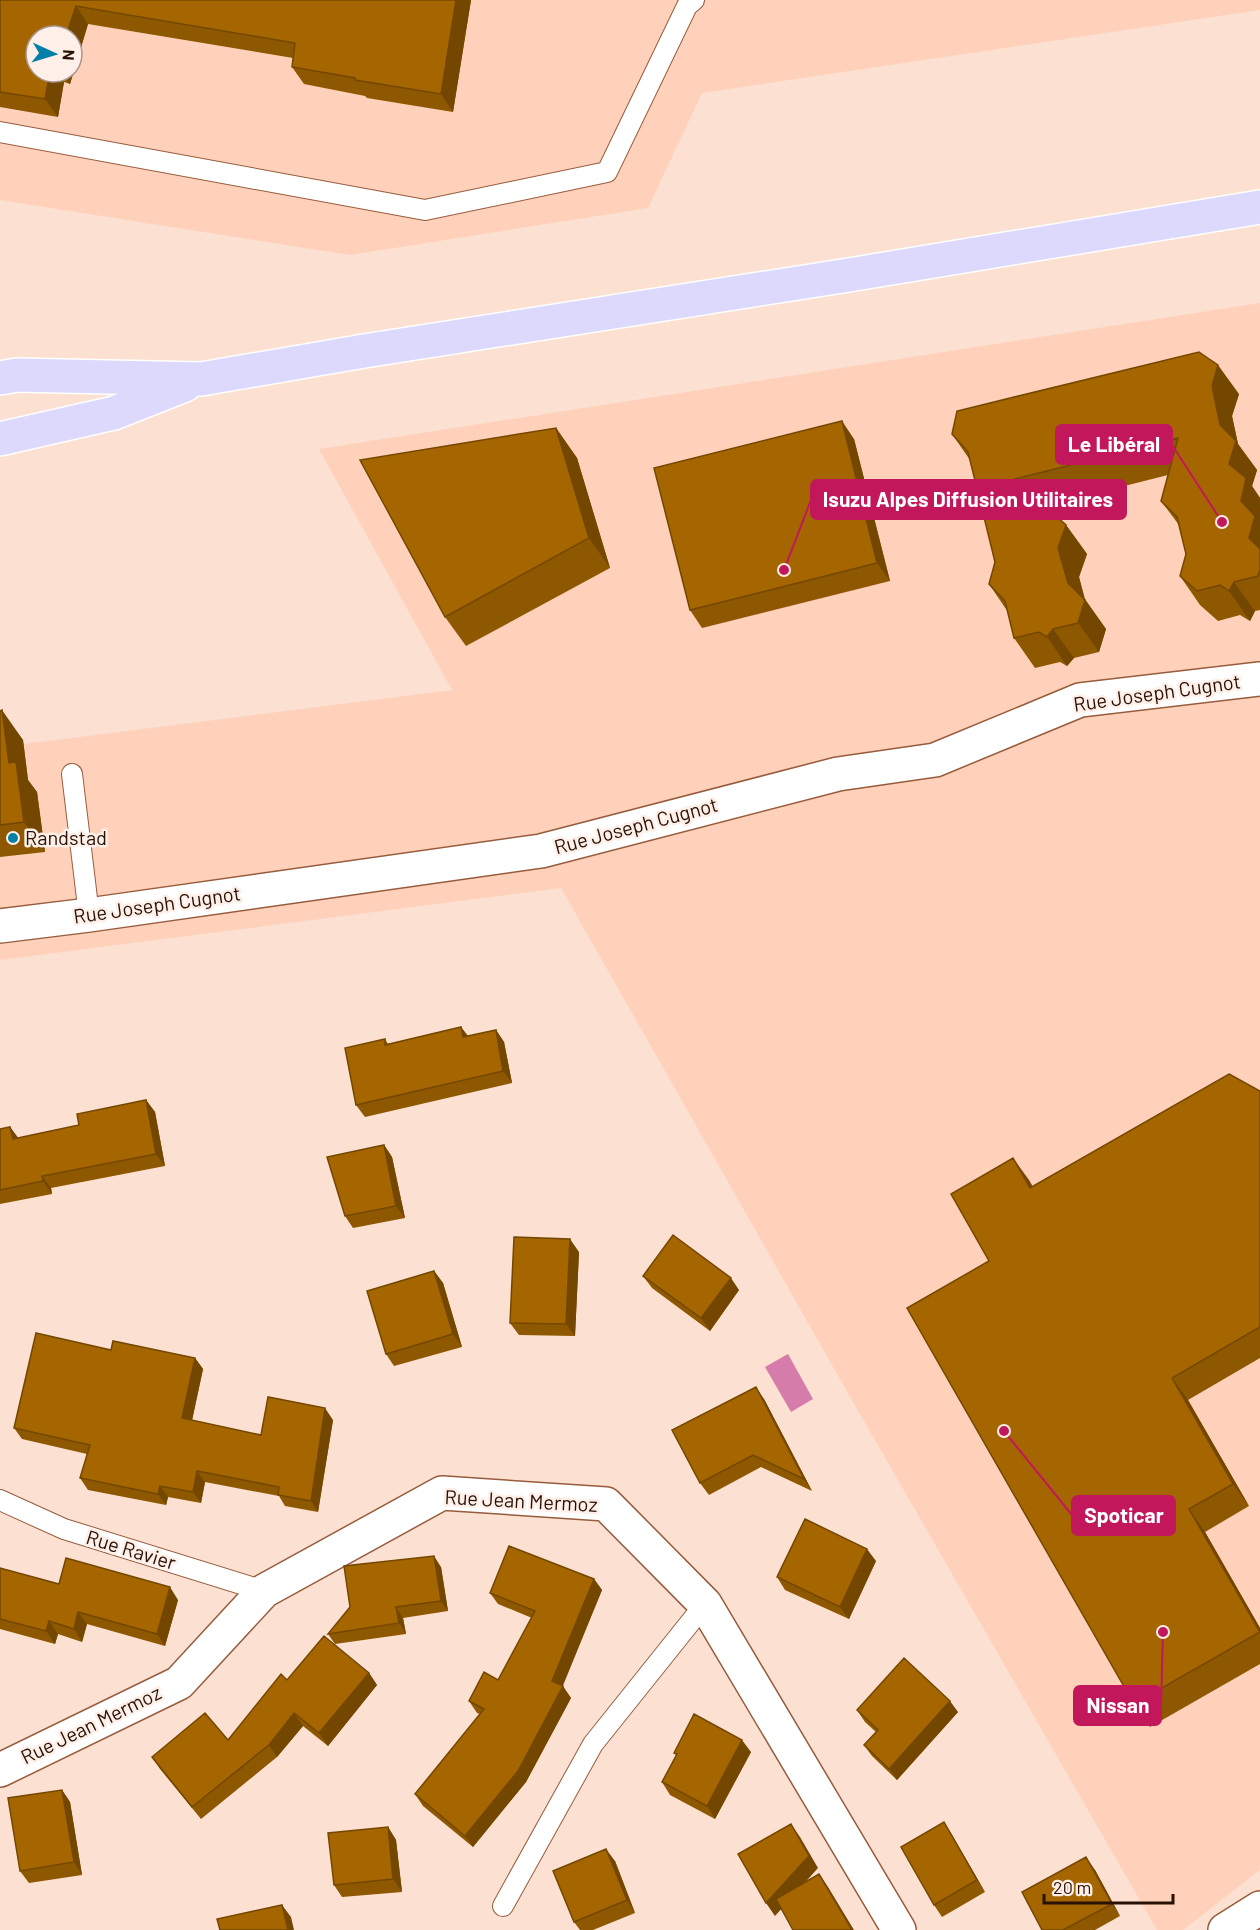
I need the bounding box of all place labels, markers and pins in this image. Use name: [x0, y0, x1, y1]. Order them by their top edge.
callout: Le Libéral: [1056, 425, 1172, 464]
callout: Isuzu Alpes Diffusion Utilitaires: [811, 480, 1126, 519]
place label: Randstad: [25, 825, 107, 849]
marker: Randstad: [6, 831, 20, 845]
callout: Spoticar: [1072, 1496, 1175, 1535]
callout: Nissan: [1074, 1686, 1161, 1725]

